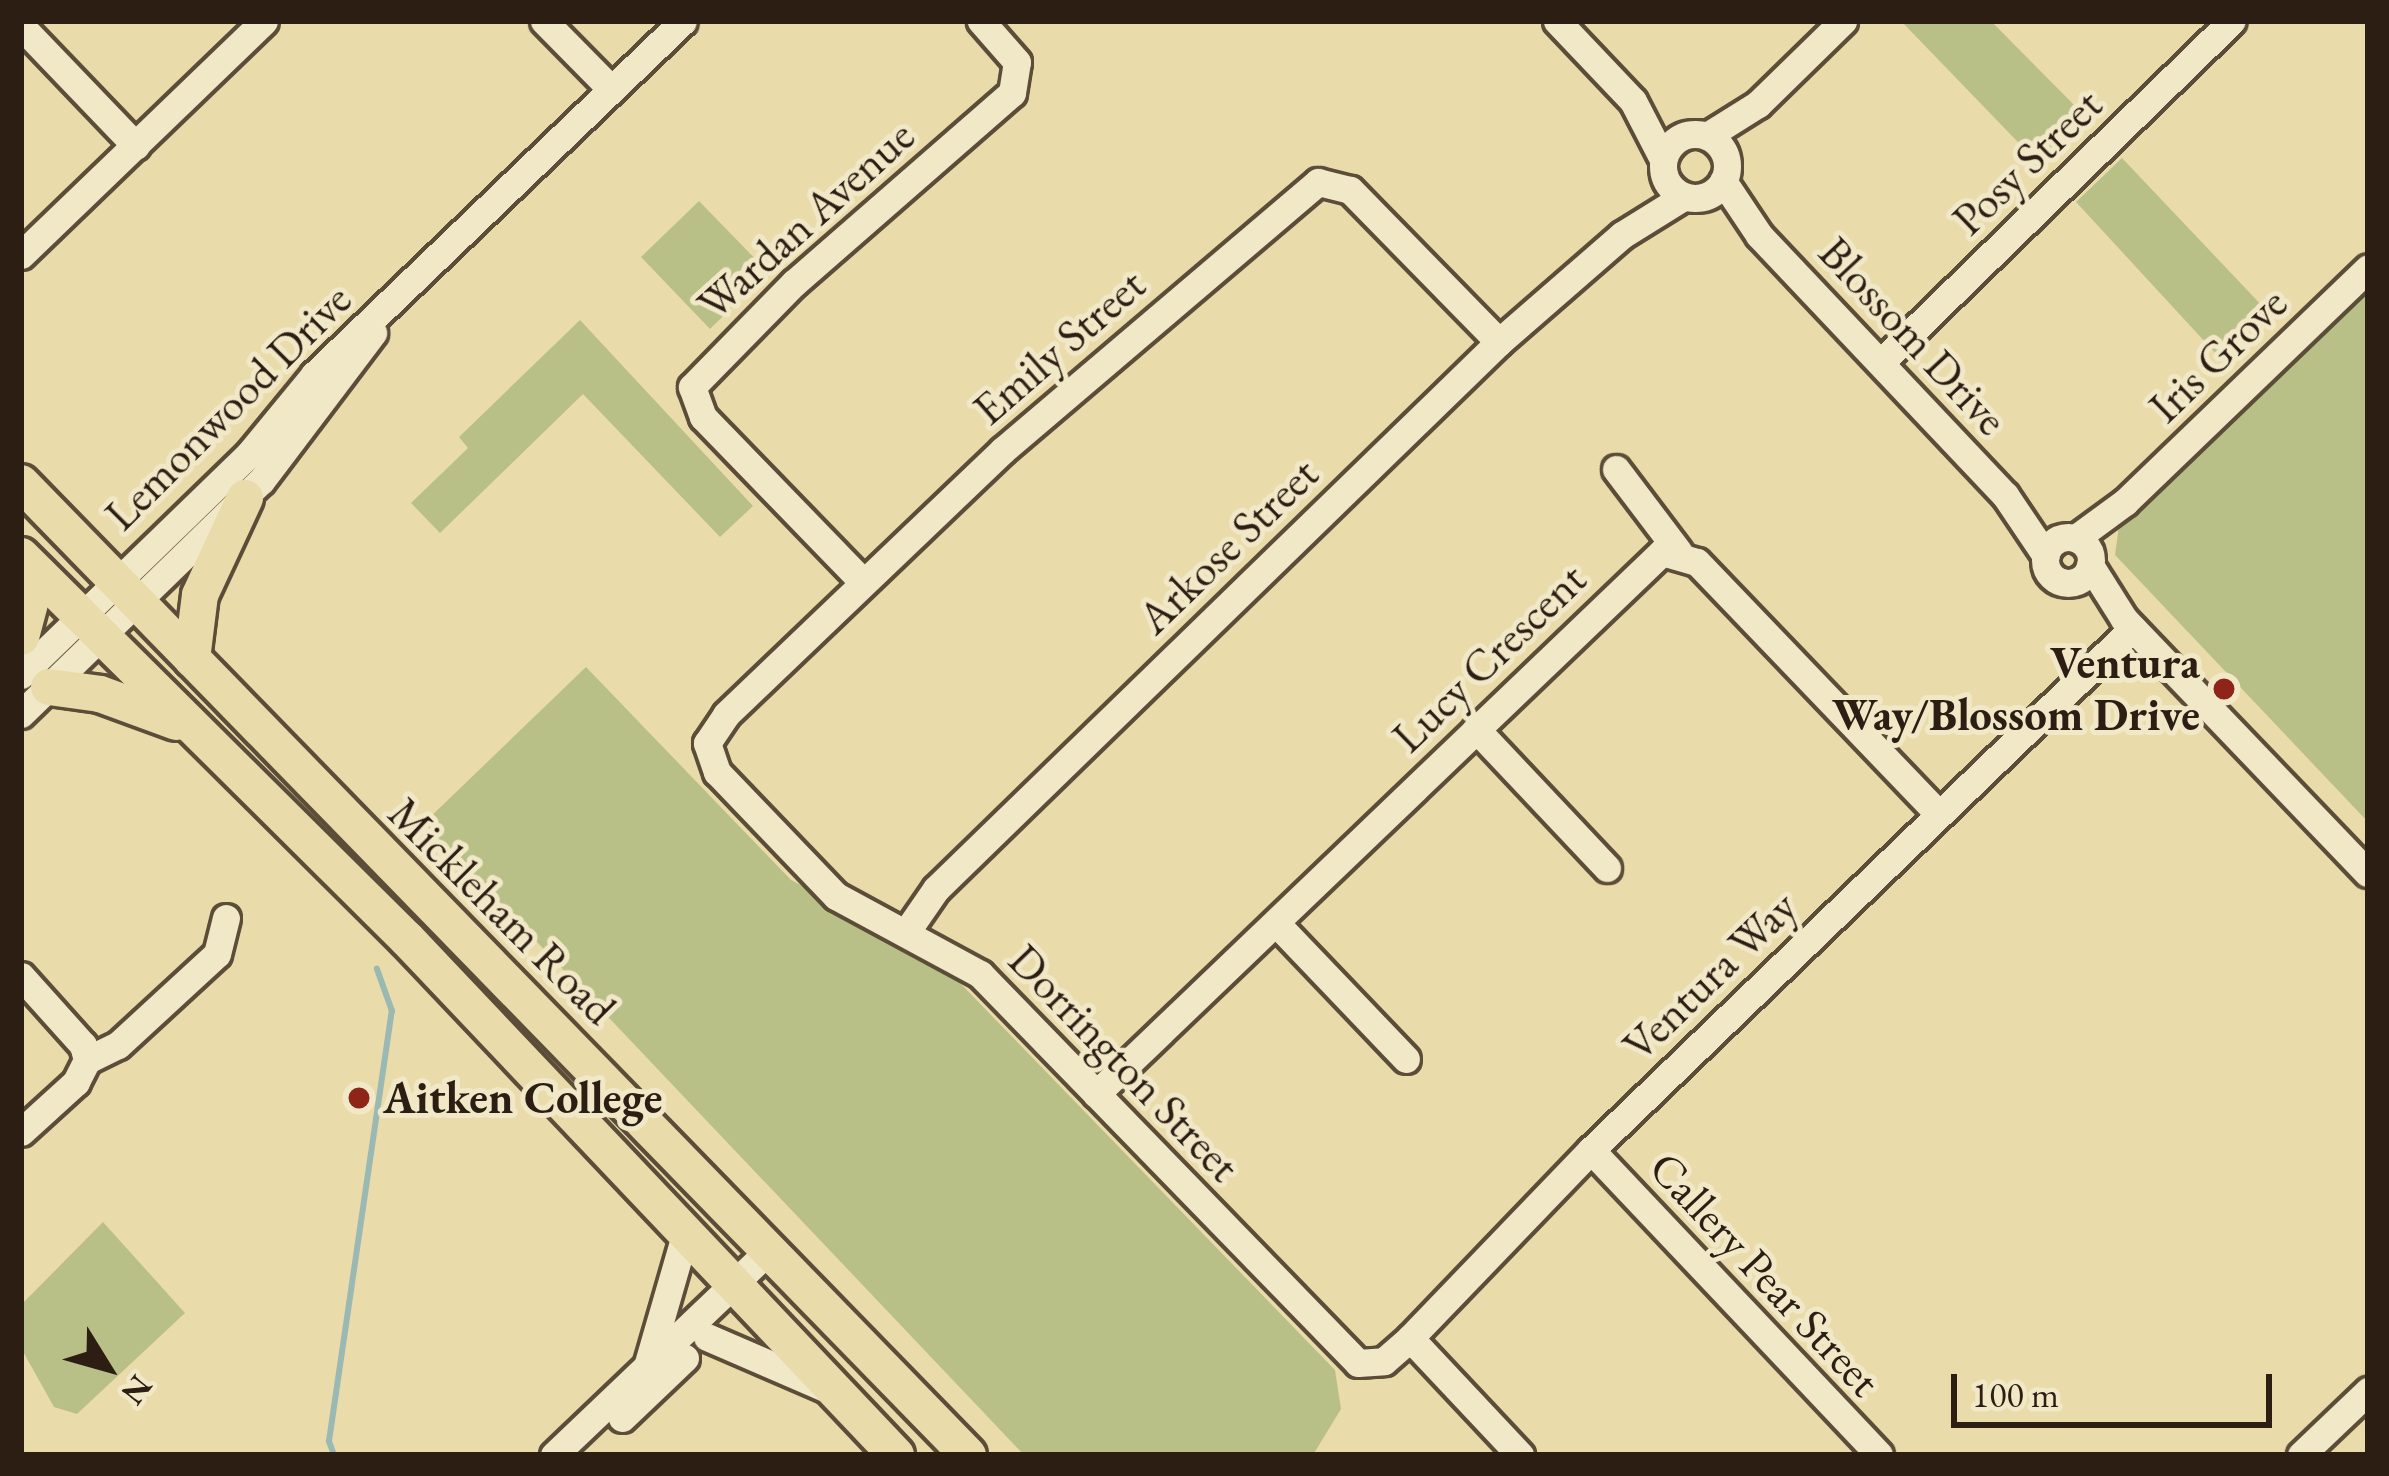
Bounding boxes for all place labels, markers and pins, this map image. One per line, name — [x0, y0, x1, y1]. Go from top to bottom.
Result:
place label: Ventura Way/Blossom Drive — [1832, 636, 2200, 742]
marker: Ventura Way/Blossom Drive — [2211, 676, 2237, 702]
place label: Aitken College — [383, 1071, 663, 1125]
marker: Aitken College — [346, 1085, 372, 1111]

